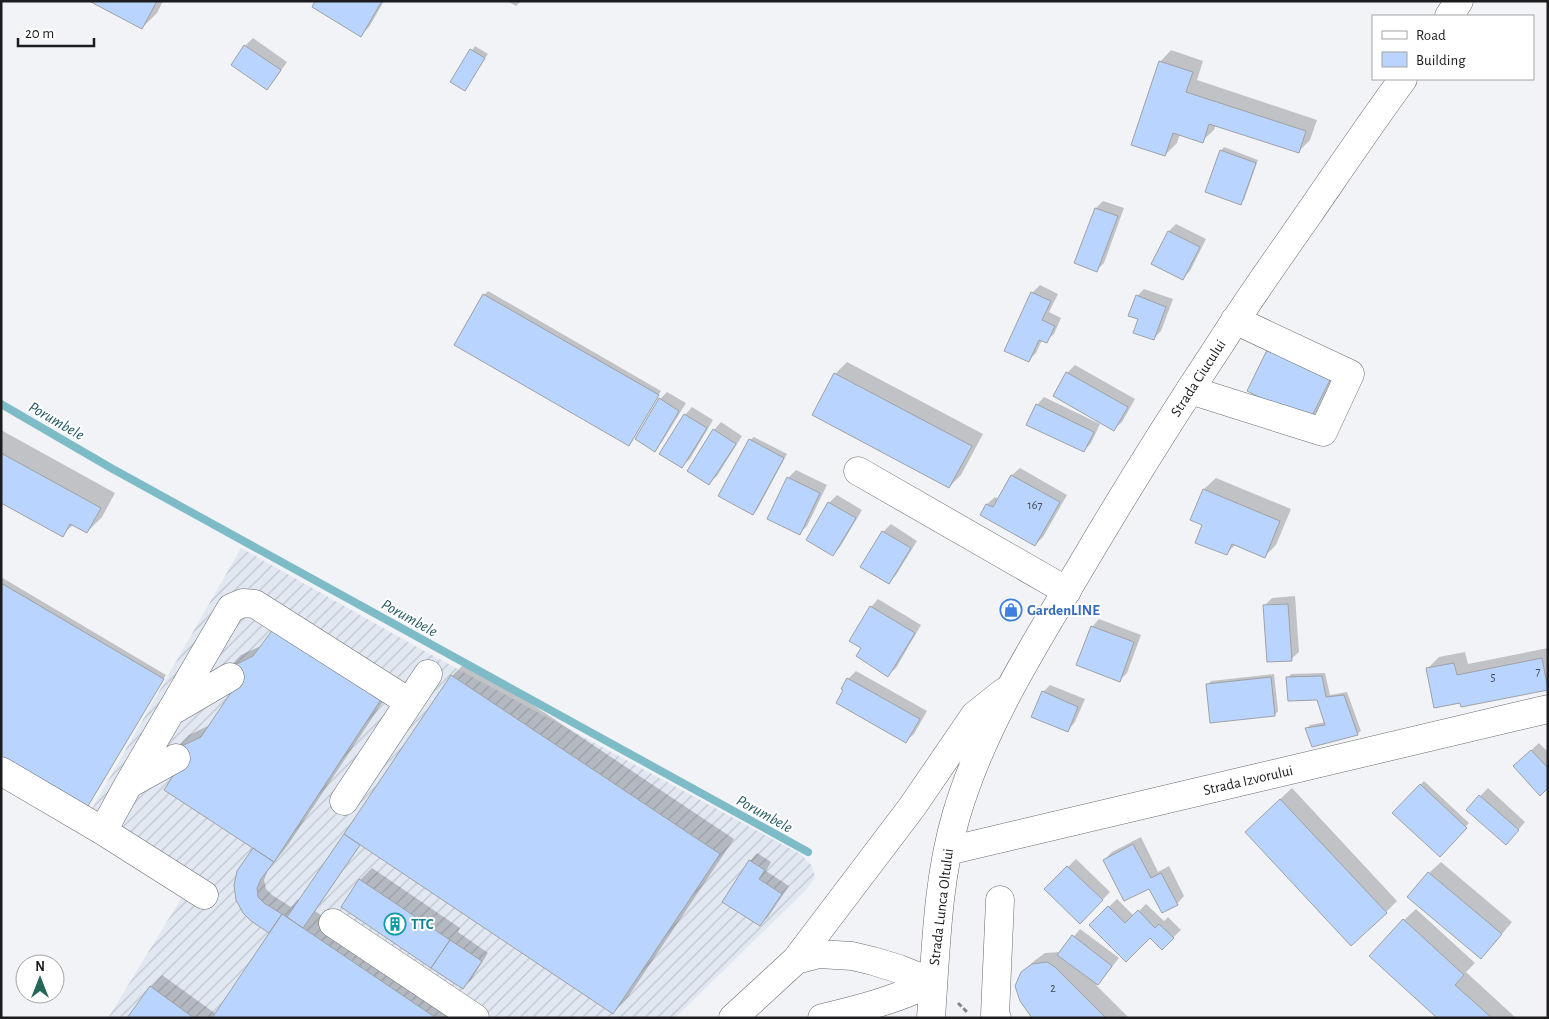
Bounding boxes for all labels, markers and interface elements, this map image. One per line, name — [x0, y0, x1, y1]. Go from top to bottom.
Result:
scale bar — [18, 15, 94, 47]
legend — [1372, 15, 1534, 80]
text: 20 m — [25, 26, 54, 41]
text: Road — [1416, 28, 1446, 43]
text: Building — [1416, 53, 1466, 68]
street label: Strada Ciucului — [1168, 337, 1229, 419]
water label: Porumbele — [26, 399, 87, 443]
house number: 167 — [1028, 499, 1042, 511]
water label: Porumbele — [379, 596, 440, 640]
shop icon: GardenLINE — [999, 598, 1023, 622]
place label: GardenLINE — [1027, 603, 1100, 618]
house number: 7 — [1535, 665, 1541, 677]
house number: 5 — [1490, 671, 1496, 683]
street label: Strada Izvorului — [1202, 763, 1294, 798]
water label: Porumbele — [734, 792, 795, 836]
street label: Strada Lunca Oltului — [927, 848, 956, 966]
building icon: TTC — [383, 912, 407, 936]
place label: TTC — [411, 917, 434, 932]
north arrow — [15, 954, 65, 1004]
text: N — [35, 960, 45, 974]
house number: 2 — [1050, 982, 1056, 994]

